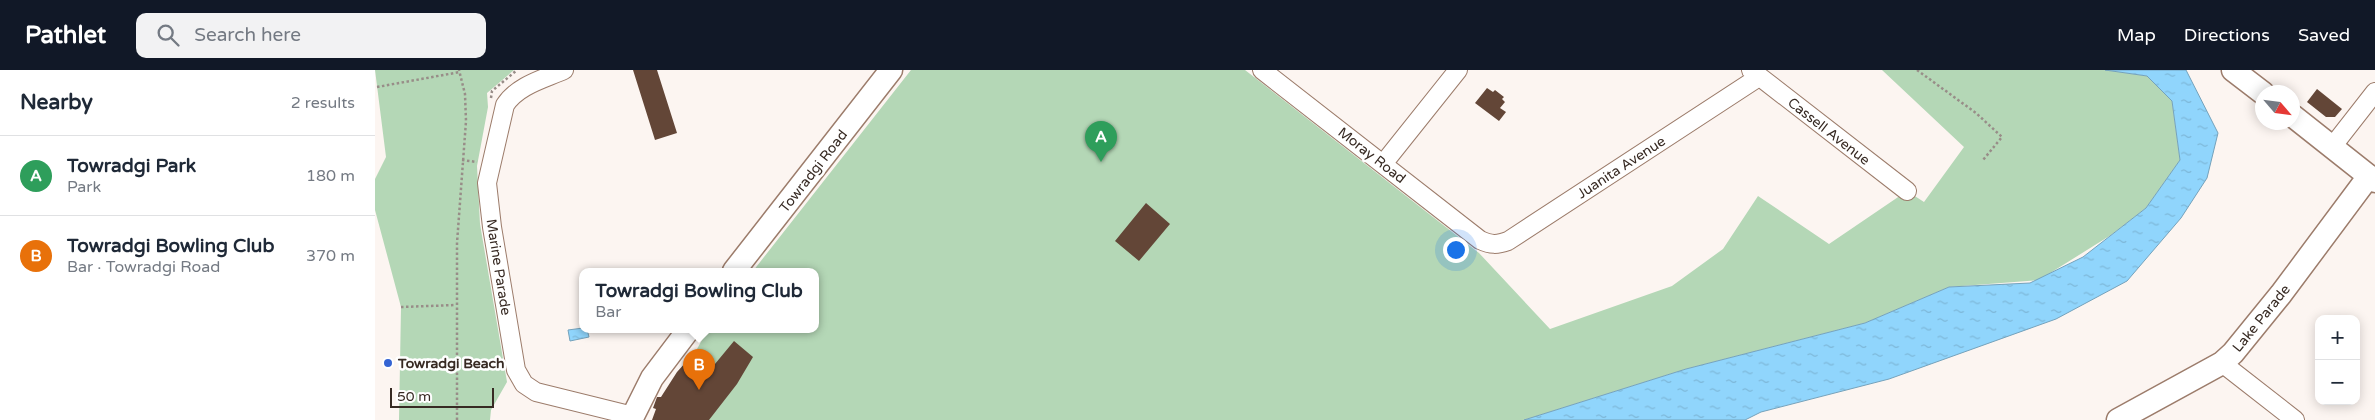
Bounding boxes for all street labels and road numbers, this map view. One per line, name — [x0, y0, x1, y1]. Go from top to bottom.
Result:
street label: Cassell Avenue — [1784, 94, 1873, 169]
street label: Moray Road — [1334, 124, 1409, 187]
street label: Towradgi Road — [776, 127, 851, 216]
street label: Juanita Avenue — [1574, 133, 1669, 202]
street label: Marine Parade — [483, 218, 515, 316]
street label: Lake Parade — [2229, 281, 2294, 355]

